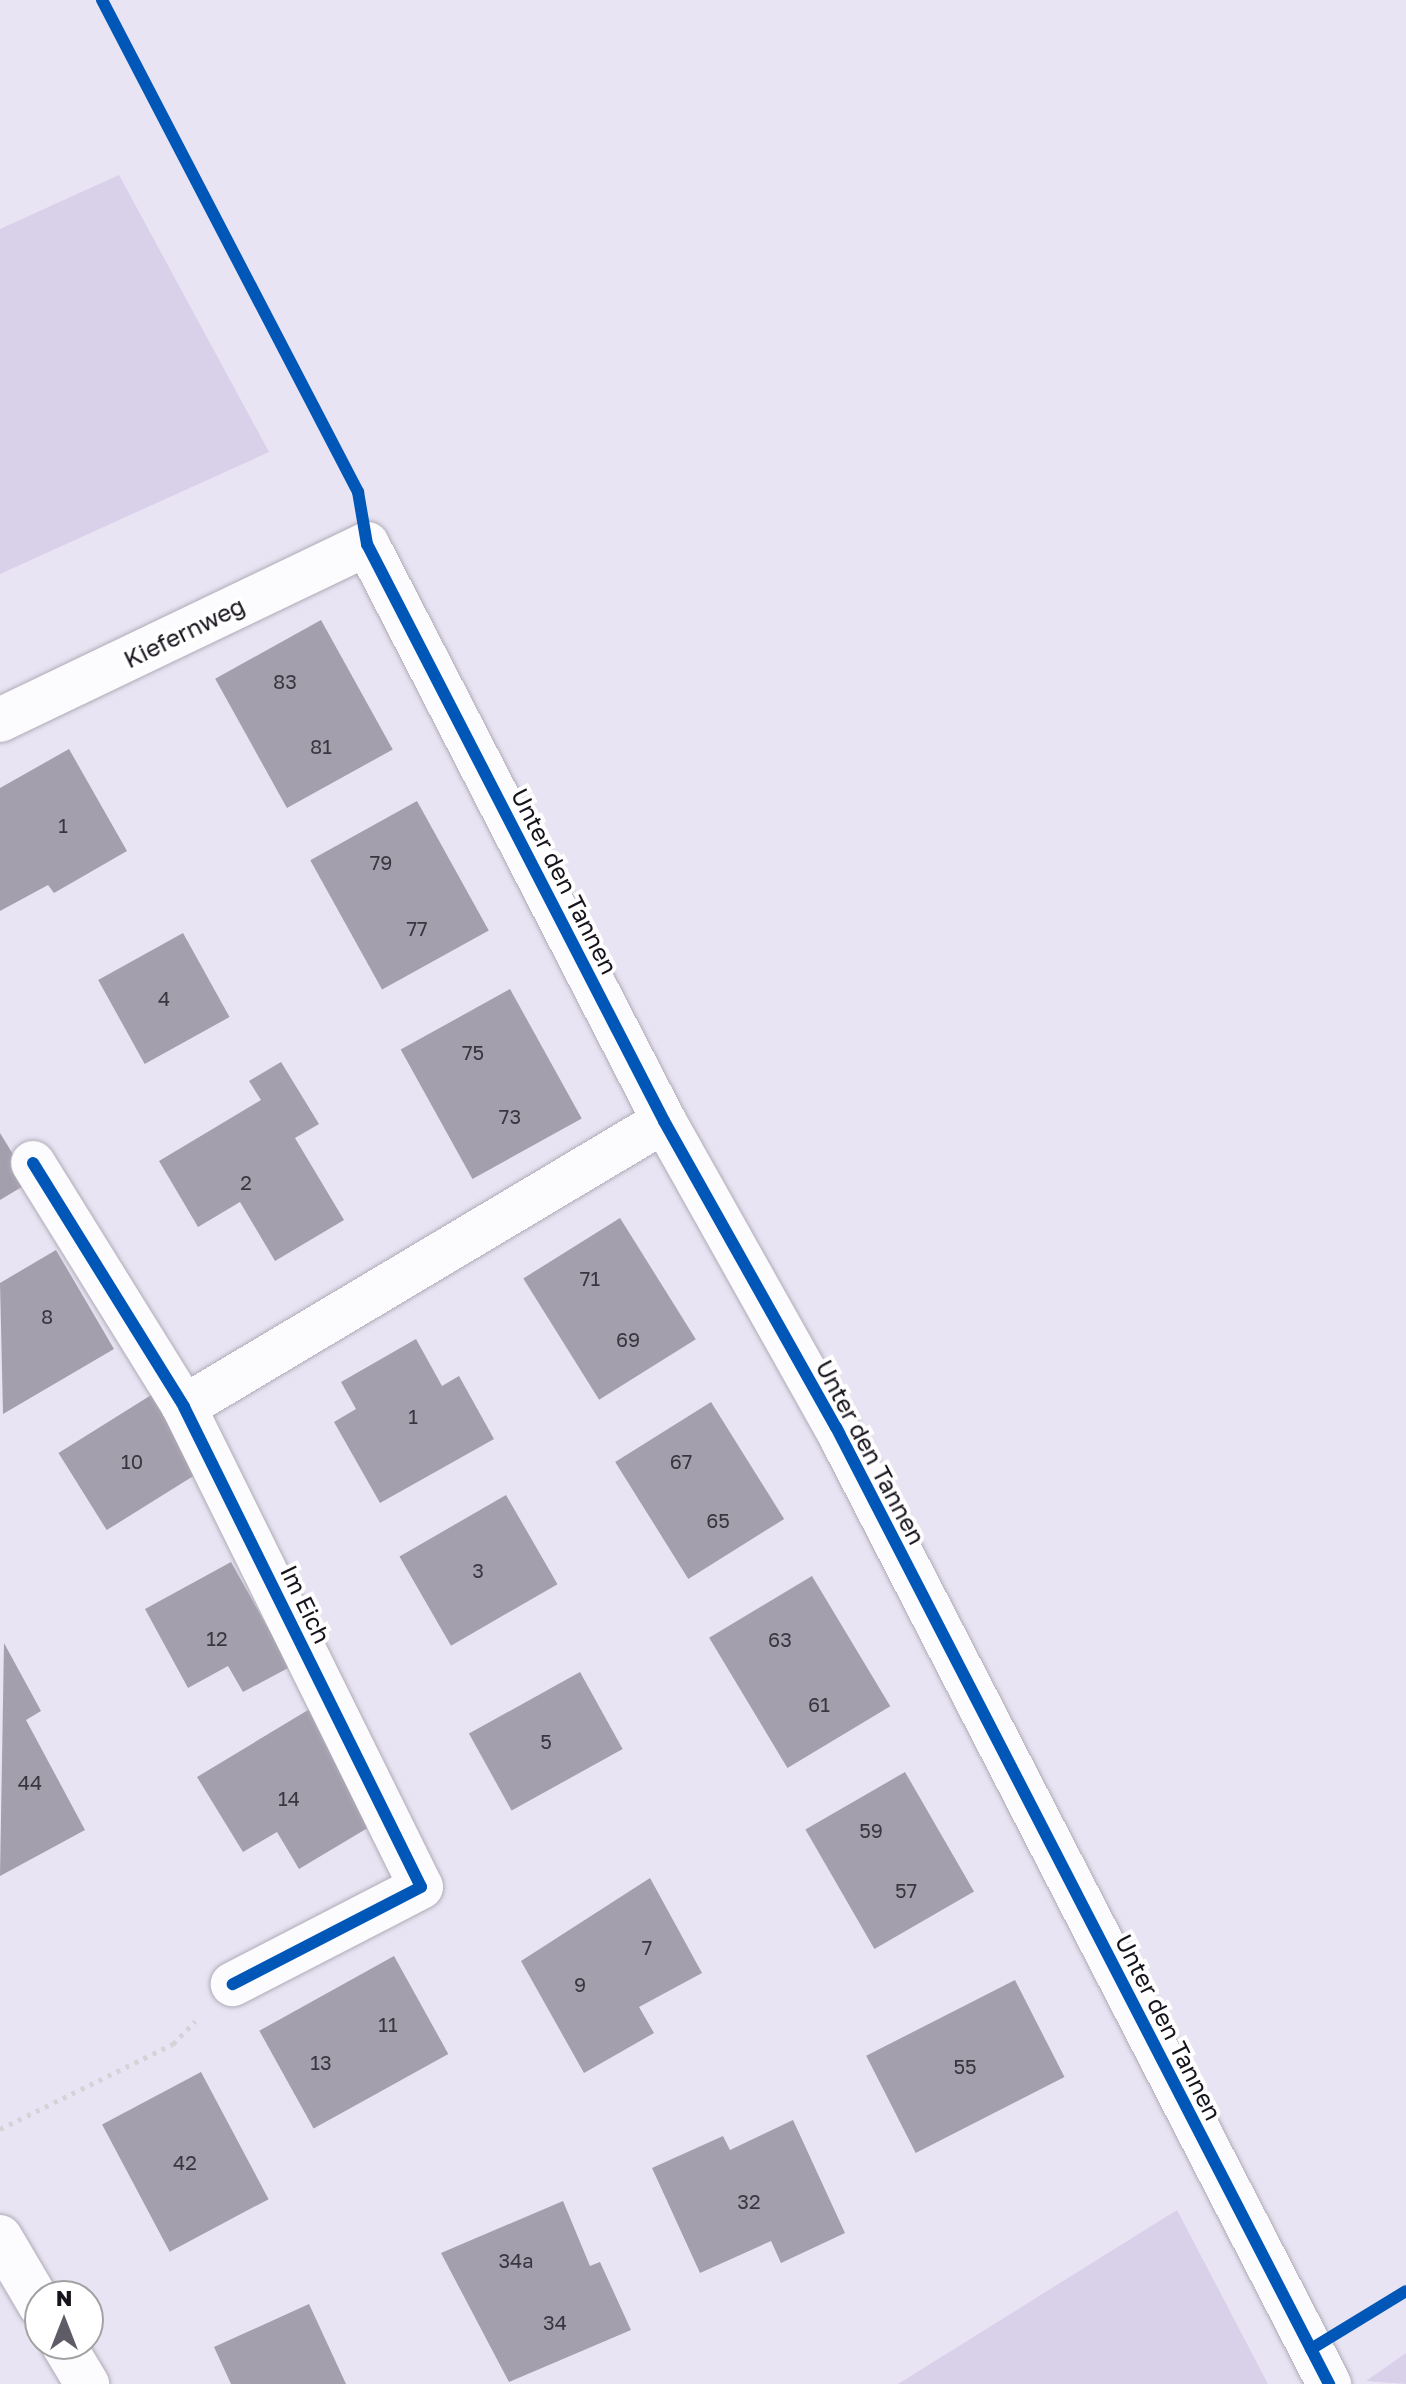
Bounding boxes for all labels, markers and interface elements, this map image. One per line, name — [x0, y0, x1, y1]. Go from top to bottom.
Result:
street label: Kiefernweg — [119, 590, 249, 674]
house number: 83 — [273, 669, 297, 693]
house number: 81 — [310, 734, 332, 758]
street label: Unter den Tannen — [506, 783, 624, 979]
house number: 1 — [58, 813, 68, 837]
house number: 79 — [370, 850, 392, 874]
house number: 77 — [406, 916, 428, 940]
house number: 4 — [158, 986, 170, 1010]
house number: 75 — [462, 1040, 484, 1064]
house number: 73 — [499, 1104, 521, 1128]
house number: 2 — [240, 1170, 252, 1194]
house number: 71 — [580, 1266, 600, 1290]
house number: 8 — [41, 1304, 53, 1328]
house number: 69 — [616, 1327, 640, 1351]
street label: Unter den Tannen — [810, 1355, 932, 1549]
house number: 1 — [408, 1404, 418, 1428]
house number: 10 — [121, 1449, 143, 1473]
house number: 67 — [670, 1449, 692, 1473]
house number: 65 — [706, 1508, 730, 1532]
house number: 3 — [472, 1558, 484, 1582]
street label: Im Eich — [275, 1560, 337, 1648]
house number: 12 — [206, 1626, 228, 1650]
house number: 63 — [768, 1627, 792, 1651]
house number: 61 — [808, 1692, 830, 1716]
house number: 5 — [540, 1729, 552, 1753]
house number: 44 — [18, 1770, 42, 1794]
house number: 14 — [278, 1786, 300, 1810]
house number: 59 — [859, 1818, 883, 1842]
house number: 57 — [895, 1878, 917, 1902]
street label: Unter den Tannen — [1110, 1929, 1228, 2125]
house number: 7 — [642, 1935, 652, 1959]
house number: 9 — [574, 1972, 586, 1996]
house number: 11 — [378, 2012, 398, 2036]
house number: 13 — [310, 2050, 332, 2074]
house number: 55 — [953, 2054, 977, 2078]
house number: 42 — [173, 2150, 197, 2174]
house number: 32 — [737, 2189, 761, 2213]
house number: 34a — [498, 2248, 534, 2272]
north arrow — [24, 2280, 104, 2360]
text: N — [56, 2284, 72, 2311]
house number: 34 — [543, 2310, 567, 2334]

